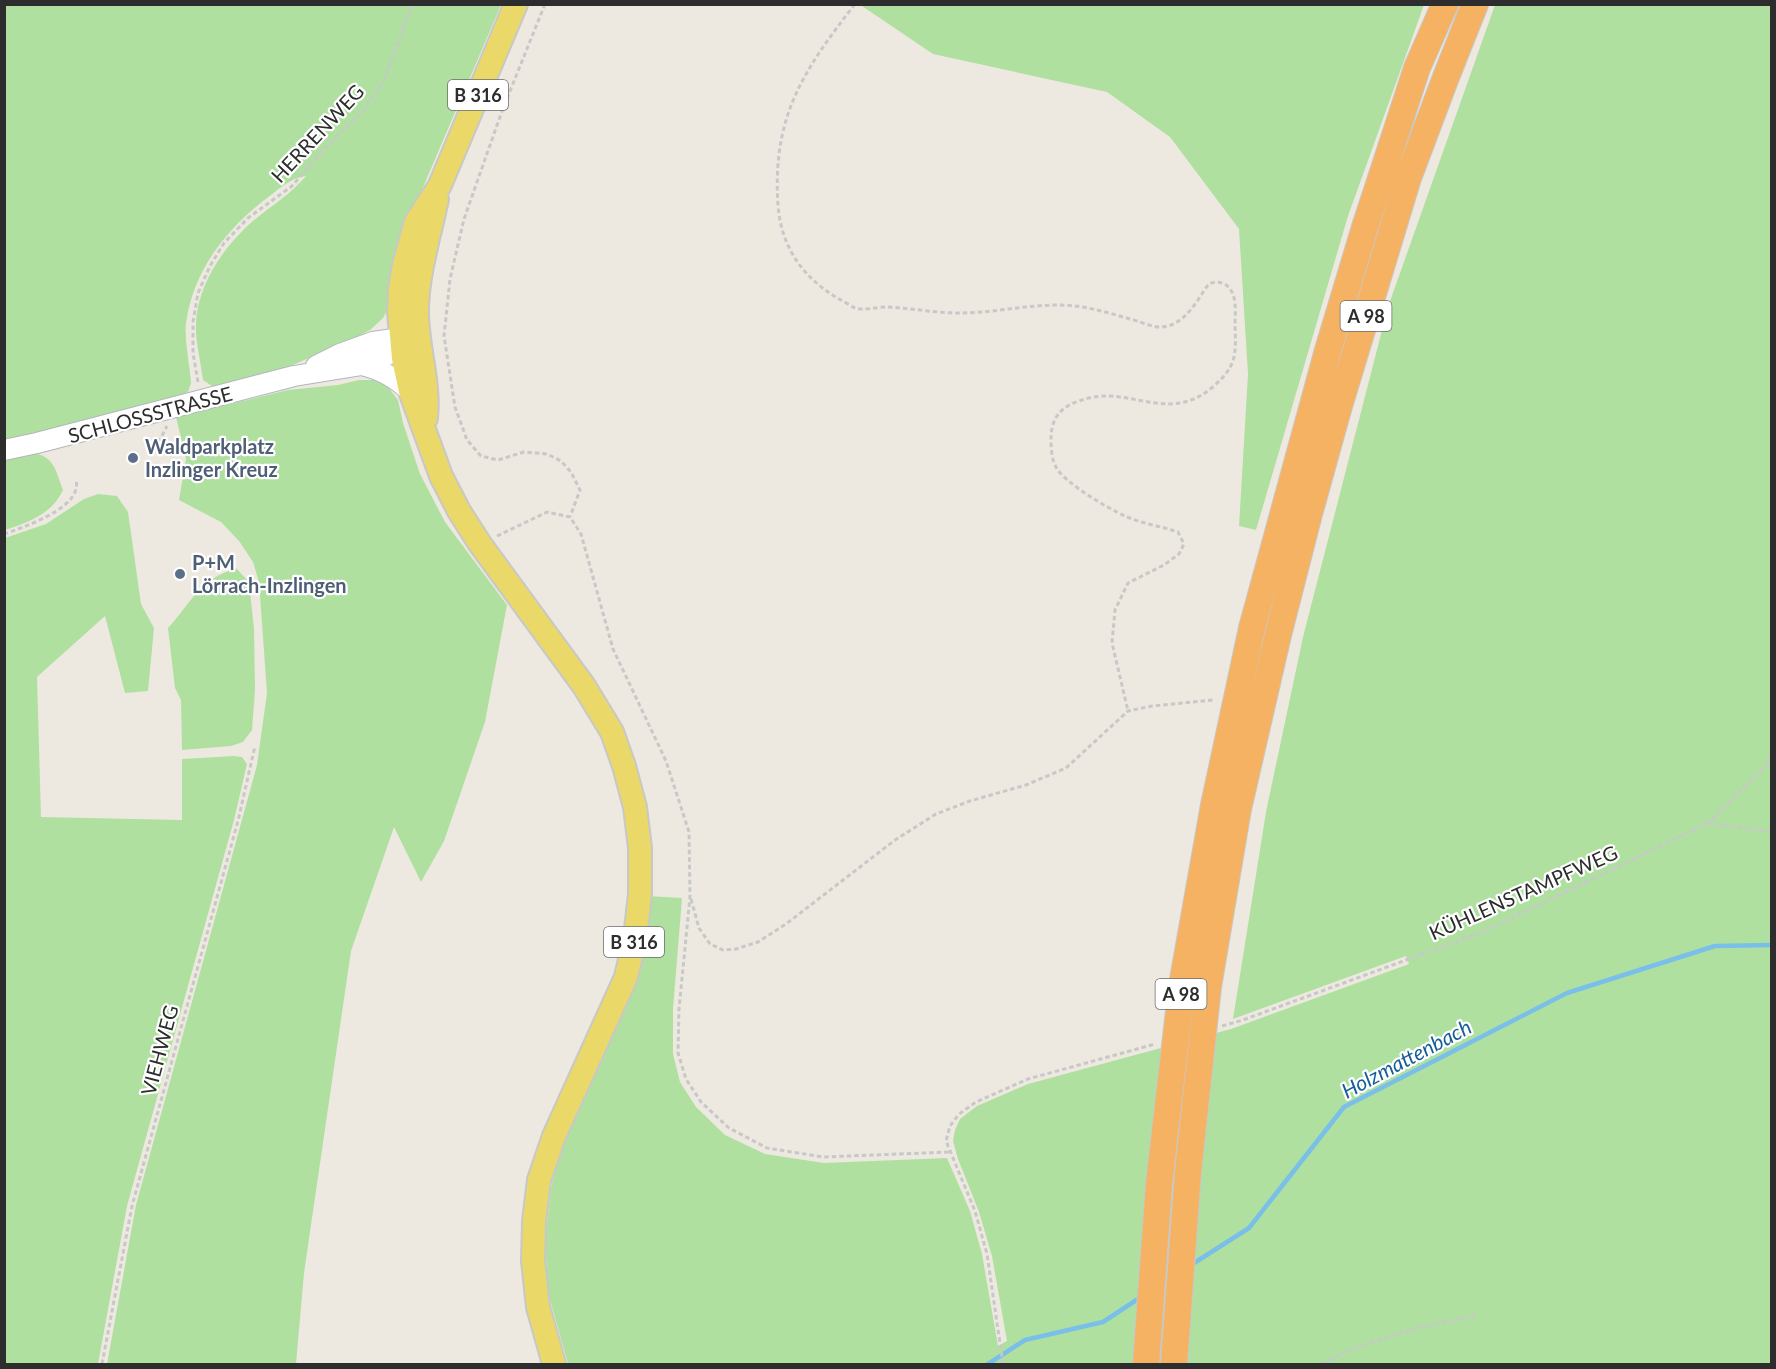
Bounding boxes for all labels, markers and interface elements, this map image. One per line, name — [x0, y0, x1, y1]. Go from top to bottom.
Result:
street label: HERRENWEG — [266, 79, 368, 187]
road number: B 316 — [448, 80, 508, 110]
road number: A 98 — [1340, 301, 1392, 331]
street label: SCHLOSSSTRASSE — [65, 381, 235, 447]
place label: Waldparkplatz Inzlinger Kreuz — [145, 434, 278, 481]
marker: Waldparkplatz Inzlinger Kreuz — [126, 451, 140, 465]
place label: P+M Lörrach-Inzlingen — [192, 550, 347, 597]
marker: P+M Lörrach-Inzlingen — [173, 567, 187, 581]
street label: KÜHLENSTAMPFWEG — [1425, 840, 1621, 944]
road number: B 316 — [604, 927, 664, 957]
road number: A 98 — [1156, 979, 1206, 1009]
street label: VIEHWEG — [135, 1002, 183, 1098]
water label: Holzmattenbach — [1337, 1013, 1475, 1103]

